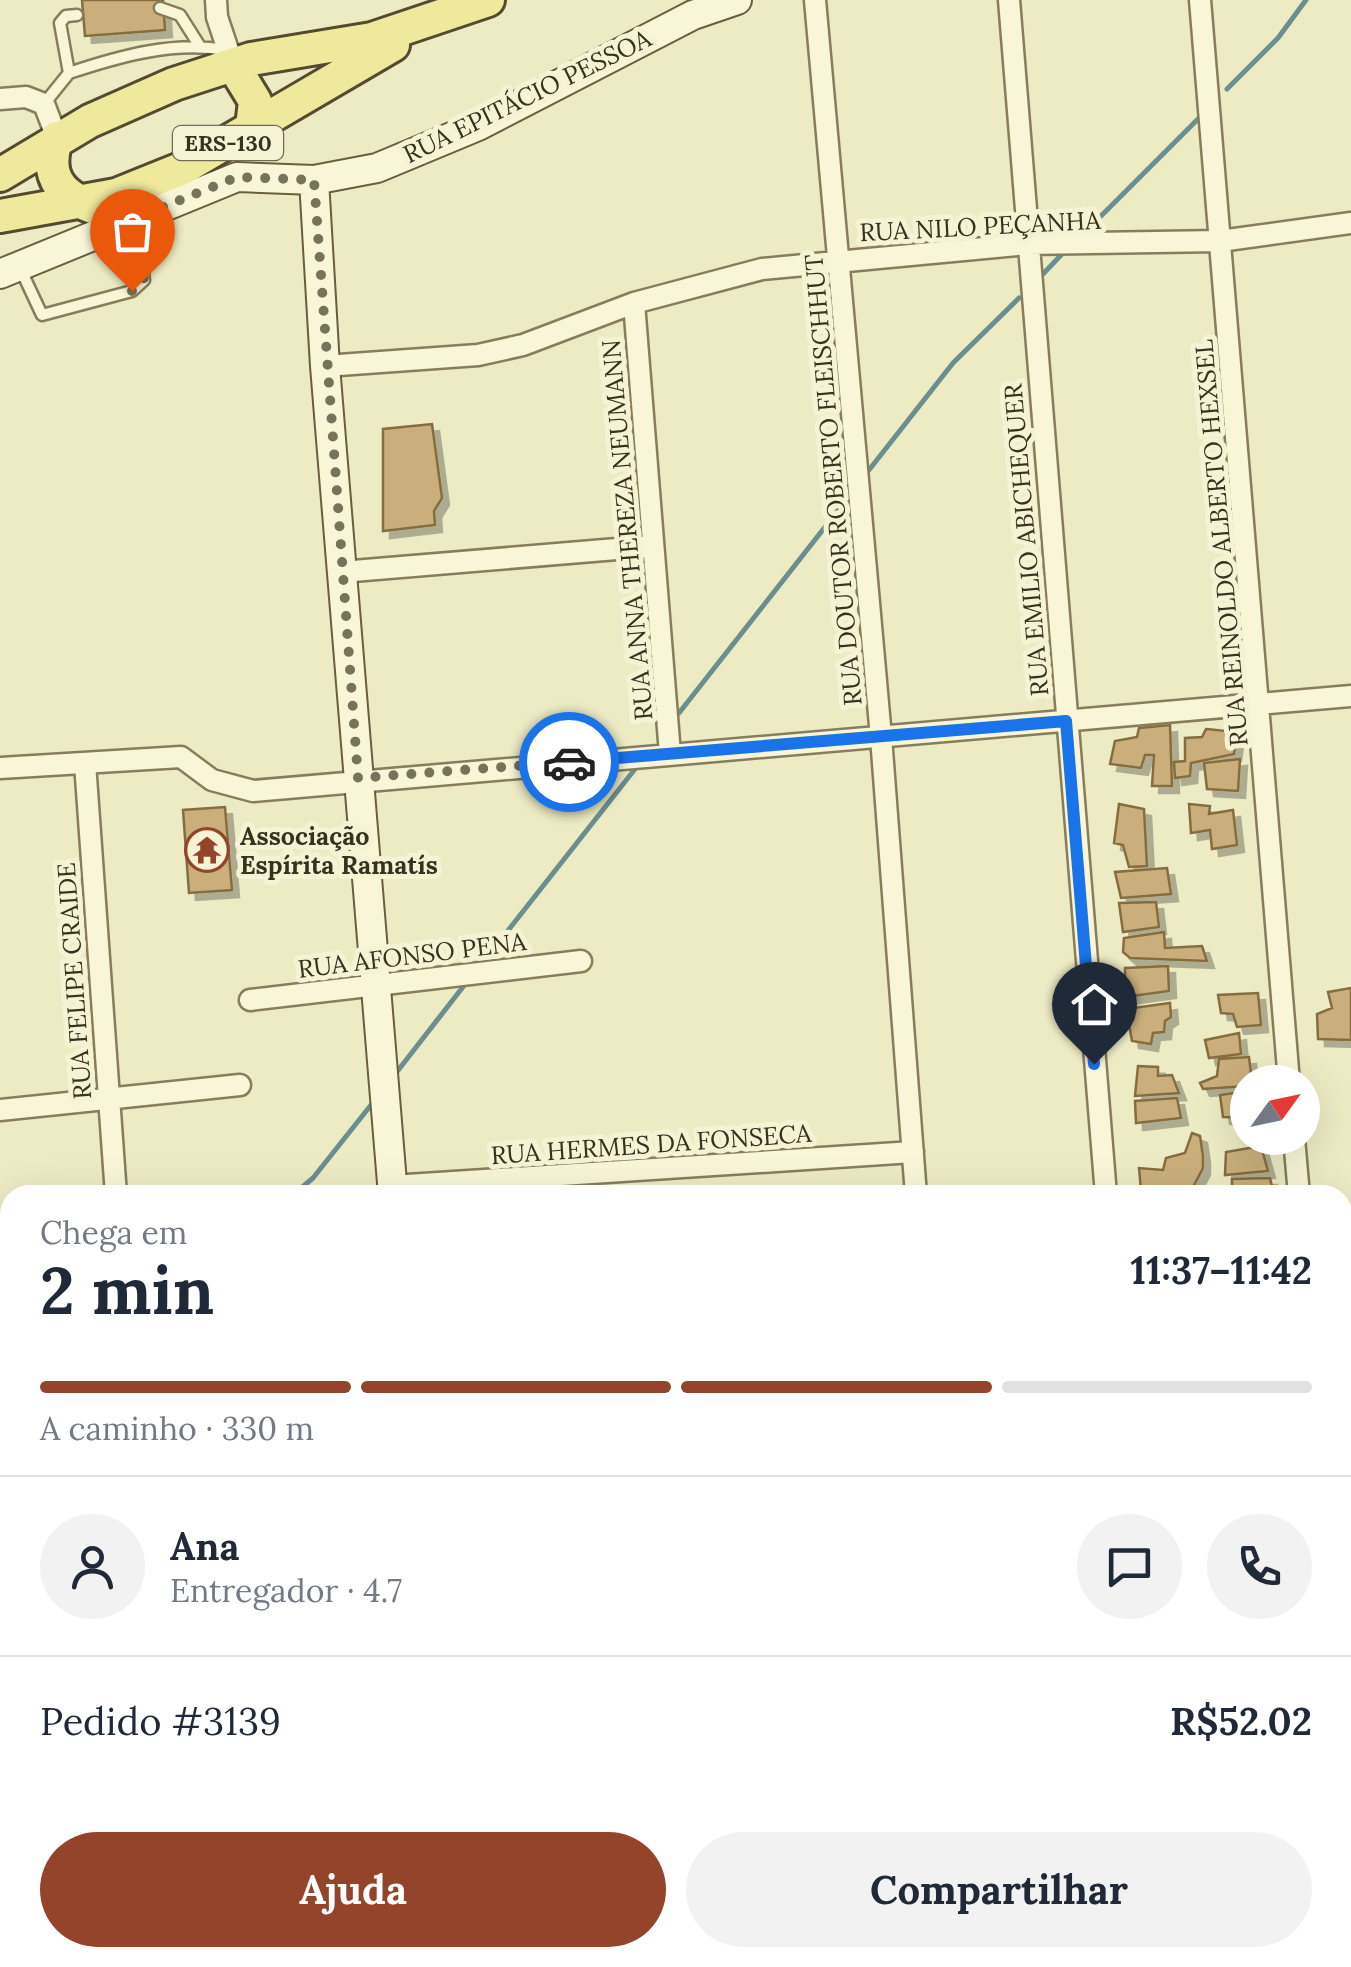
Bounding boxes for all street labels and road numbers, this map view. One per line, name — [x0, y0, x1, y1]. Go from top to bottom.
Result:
street label: RUA EPITÁCIO PESSOA — [398, 22, 657, 170]
road number: ERS-130 — [173, 126, 283, 160]
street label: RUA NILO PEÇANHA — [859, 204, 1102, 248]
street label: RUA DOUTOR ROBERTO FLEISCHHUT — [797, 253, 869, 707]
street label: RUA ANNA THEREZA NEUMANN — [594, 338, 660, 722]
street label: RUA REINOLDO ALBERTO HEXSEL — [1187, 338, 1255, 748]
street label: RUA EMILIO ABICHEQUER — [996, 382, 1056, 697]
street label: RUA FELIPE CRAIDE — [50, 861, 98, 1101]
street label: RUA AFONSO PENA — [296, 925, 528, 985]
street label: RUA HERMES DA FONSECA — [490, 1117, 813, 1171]

